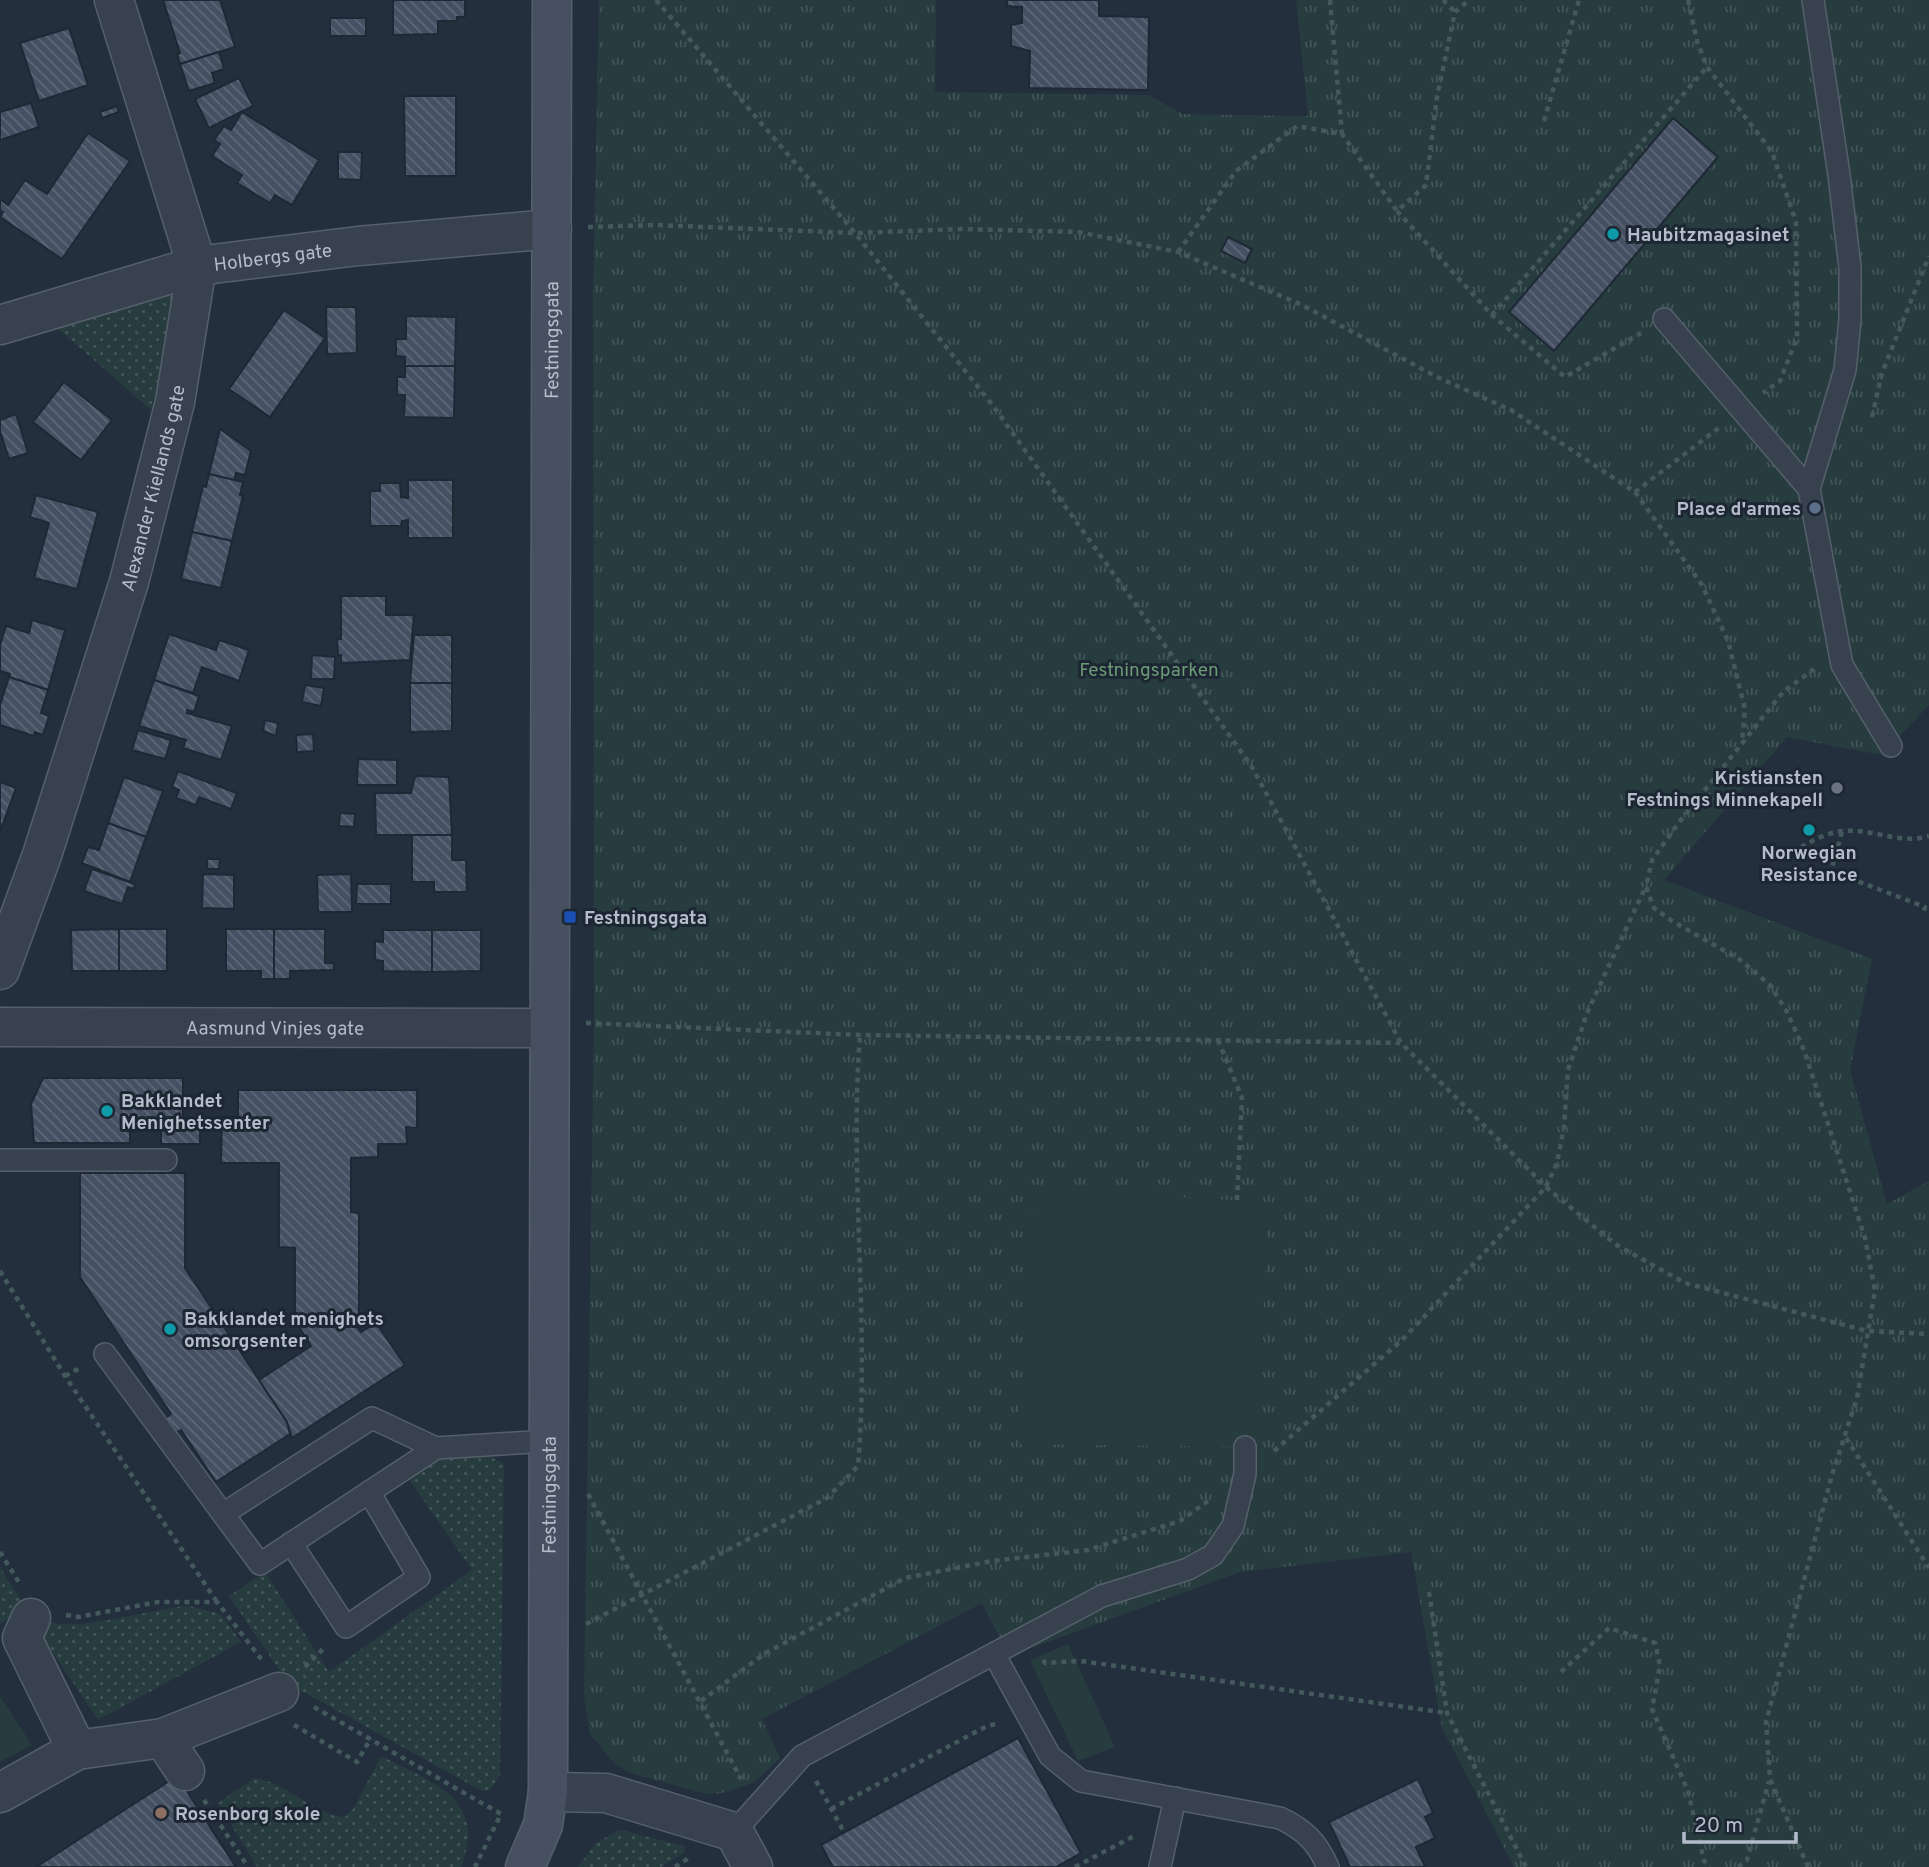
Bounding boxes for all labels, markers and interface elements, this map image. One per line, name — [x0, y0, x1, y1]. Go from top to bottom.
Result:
place label: Haubitzmagasinet — [1627, 224, 1789, 248]
marker: Haubitzmagasinet — [1605, 226, 1621, 242]
street label: Holbergs gate — [212, 239, 334, 278]
street label: Festningsgata — [541, 281, 565, 399]
street label: Alexander Kiellands gate — [117, 383, 192, 595]
place label: Place d'armes — [1677, 498, 1801, 522]
marker: Place d'armes — [1807, 500, 1823, 516]
park label: Festningsparken — [1079, 659, 1219, 683]
place label: Kristiansten Festnings Minnekapell — [1626, 767, 1823, 813]
marker: Kristiansten Festnings Minnekapell — [1829, 780, 1845, 796]
marker: Norwegian Resistance — [1801, 822, 1817, 838]
place label: Norwegian Resistance — [1761, 842, 1857, 888]
place label: Festningsgata — [584, 907, 707, 931]
marker: Festningsgata — [562, 909, 578, 925]
street label: Aasmund Vinjes gate — [186, 1017, 364, 1042]
place label: Bakklandet Menighetssenter — [121, 1090, 270, 1136]
marker: Bakklandet Menighetssenter — [99, 1103, 115, 1119]
place label: Bakklandet menighets omsorgsenter — [184, 1308, 384, 1354]
marker: Bakklandet menighets omsorgsenter — [162, 1321, 178, 1337]
street label: Festningsgata — [539, 1436, 563, 1554]
scale bar — [1684, 1800, 1796, 1844]
place label: Rosenborg skole — [175, 1803, 320, 1827]
marker: Rosenborg skole — [153, 1805, 169, 1821]
text: 20 m — [1694, 1813, 1743, 1840]

